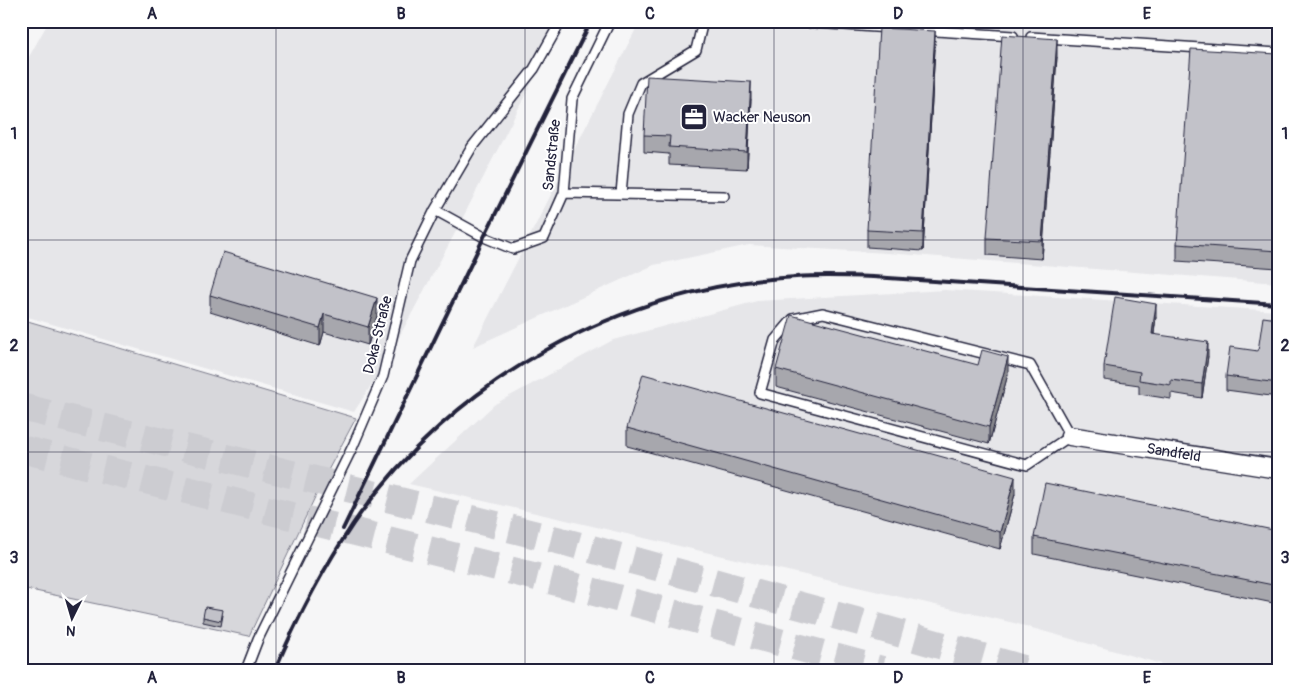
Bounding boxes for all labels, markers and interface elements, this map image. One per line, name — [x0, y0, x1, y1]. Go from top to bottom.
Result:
text: A — [147, 4, 158, 24]
text: B — [396, 4, 406, 24]
text: C — [645, 4, 655, 24]
text: D — [893, 4, 903, 24]
text: E — [1143, 4, 1152, 24]
office icon: Wacker Neuson — [679, 102, 709, 132]
place label: Wacker Neuson — [713, 108, 811, 127]
street label: Sandstraße — [539, 118, 565, 192]
text: 1 — [11, 124, 17, 144]
text: 1 — [1282, 124, 1288, 144]
street label: Doka-Straße — [359, 293, 397, 376]
text: 2 — [10, 336, 19, 356]
text: 2 — [1281, 336, 1290, 356]
street label: Sandfeld — [1145, 439, 1202, 466]
text: 3 — [10, 548, 19, 568]
text: 3 — [1281, 548, 1290, 568]
north arrow — [48, 594, 98, 644]
text: N — [65, 622, 76, 639]
text: A — [147, 668, 158, 688]
text: B — [396, 668, 406, 688]
text: C — [645, 668, 655, 688]
text: D — [893, 668, 903, 688]
text: E — [1143, 668, 1152, 688]

